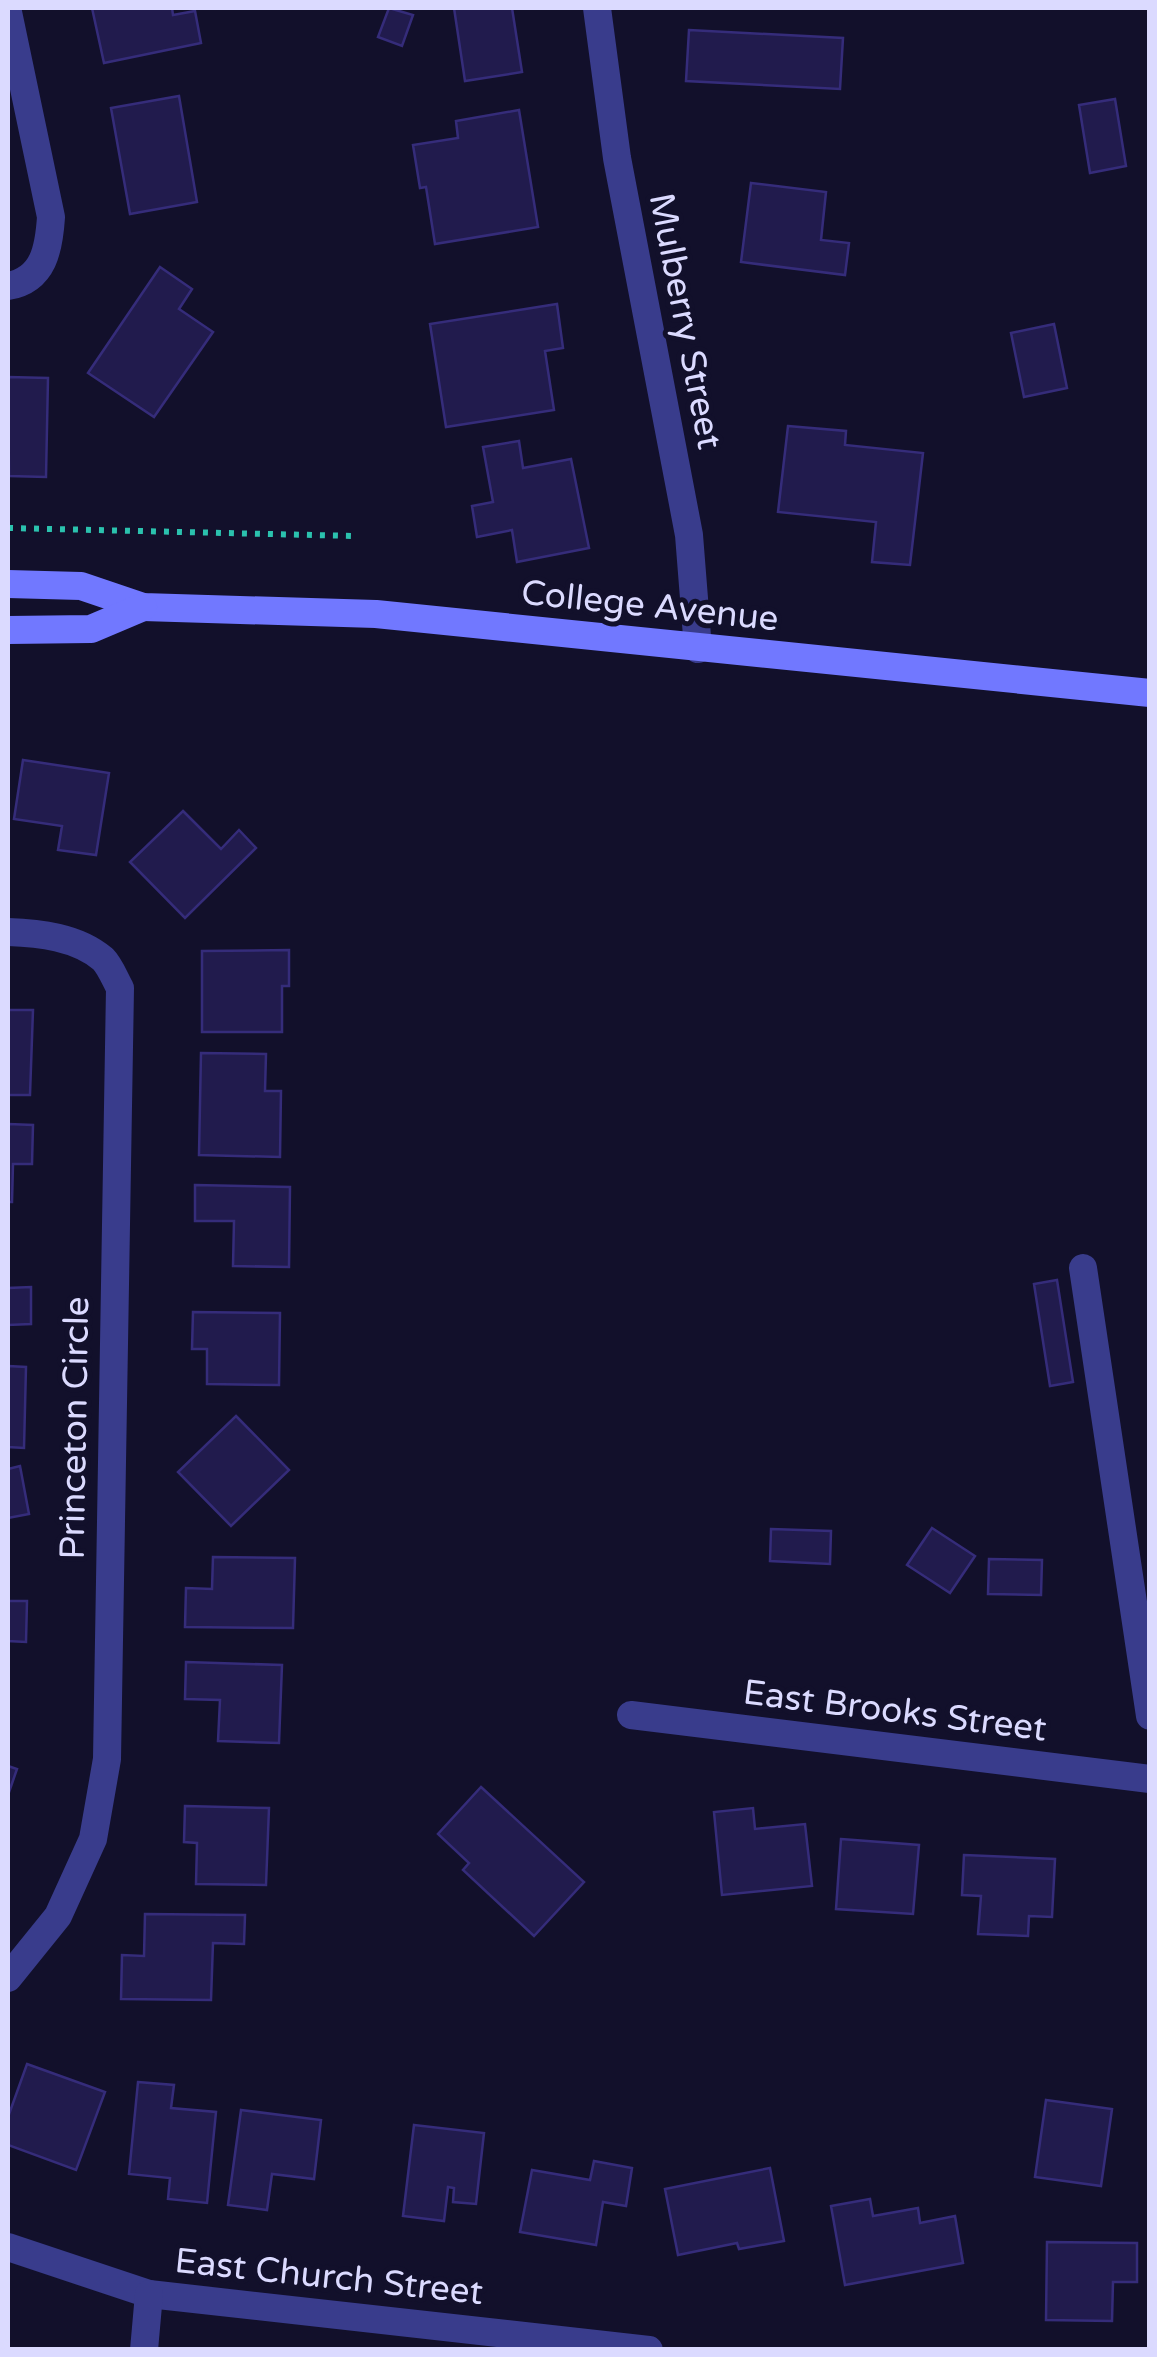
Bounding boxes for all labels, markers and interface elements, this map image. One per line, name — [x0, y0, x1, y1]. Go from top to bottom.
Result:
street label: Mulberry Street — [640, 190, 730, 453]
street label: College Avenue — [519, 572, 781, 640]
street label: Princeton Circle — [52, 1296, 98, 1560]
street label: East Brooks Street — [741, 1672, 1049, 1750]
street label: East Church Street — [173, 2240, 485, 2314]

